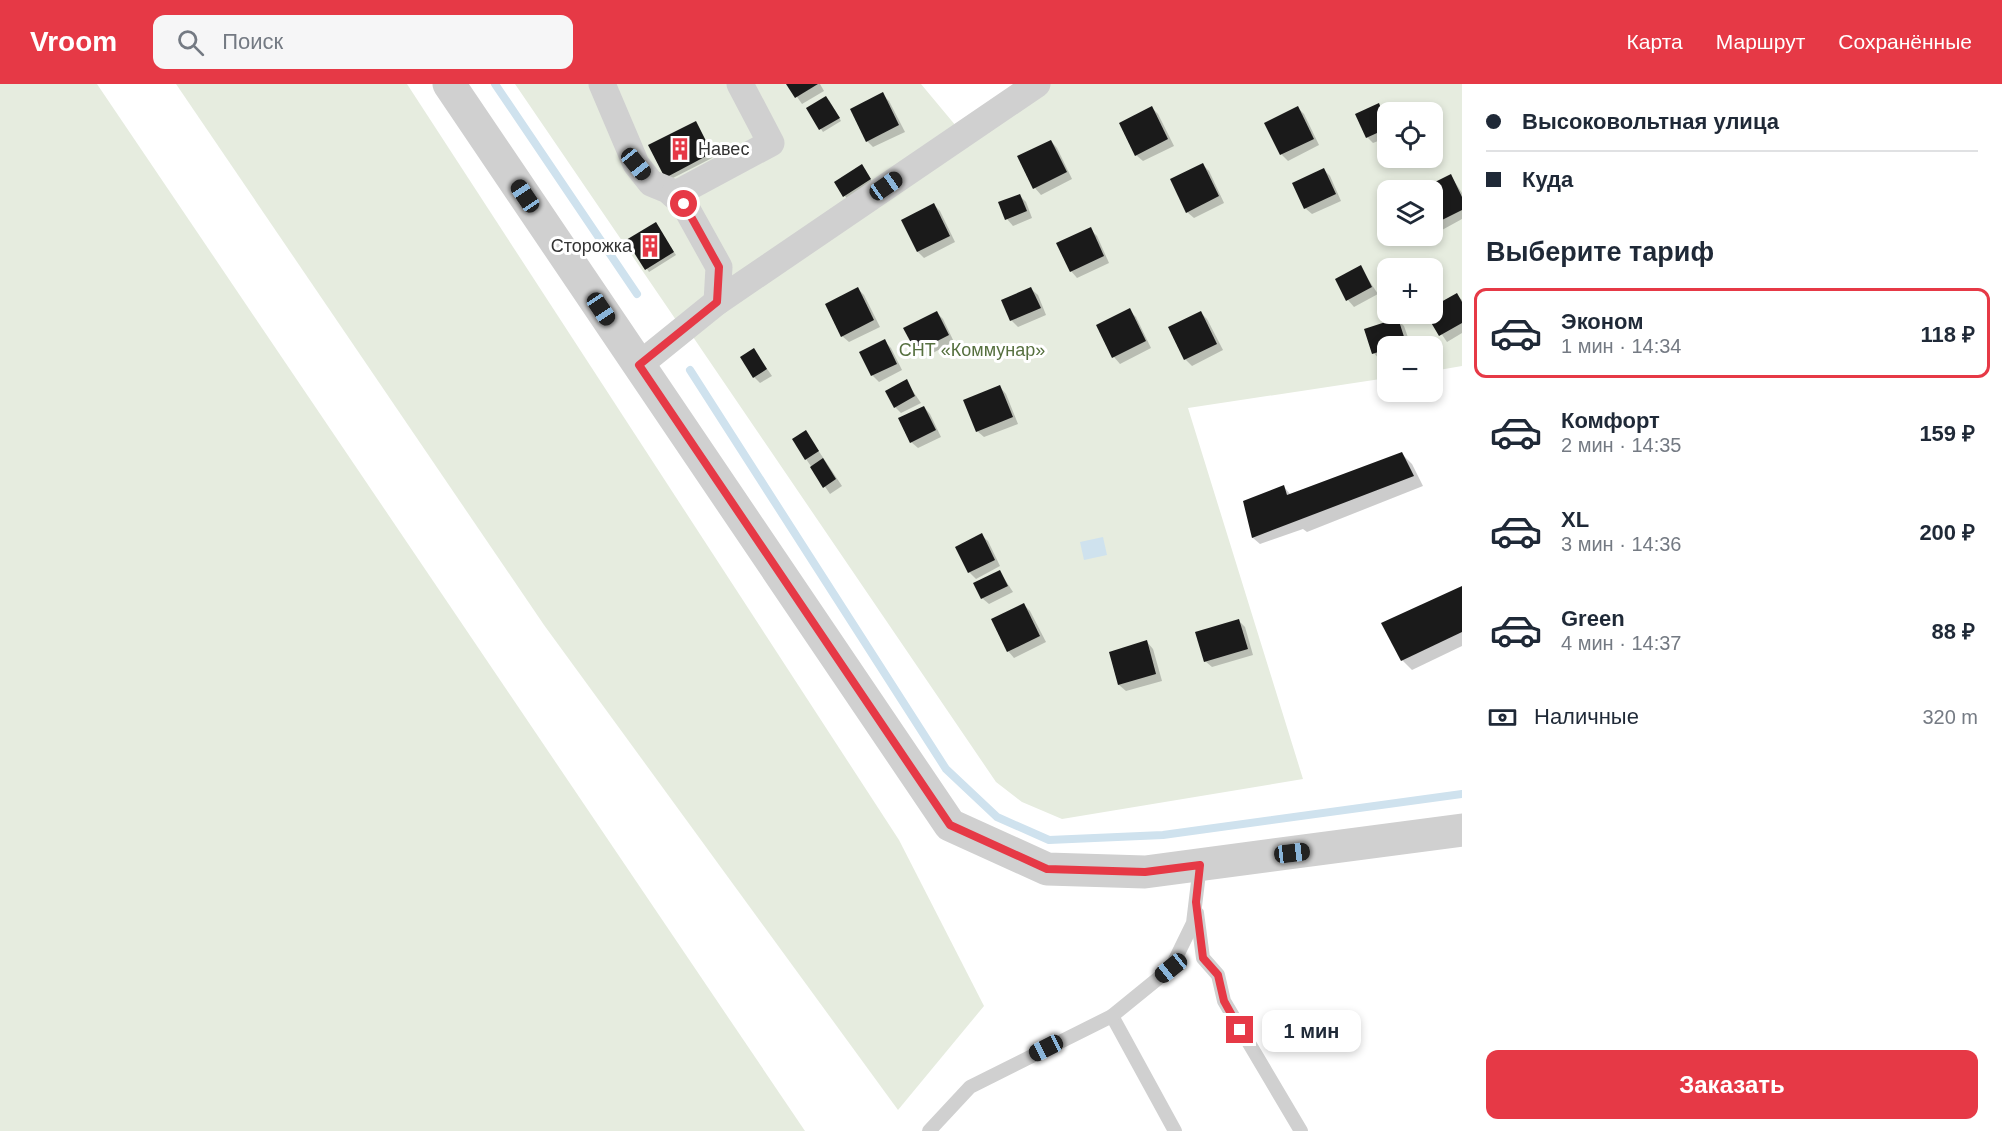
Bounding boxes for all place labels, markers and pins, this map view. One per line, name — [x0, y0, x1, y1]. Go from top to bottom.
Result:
building icon: Навес — [667, 136, 693, 162]
place label: Навес — [698, 139, 749, 159]
building icon: Сторожка — [637, 233, 663, 259]
place label: Сторожка — [551, 236, 633, 256]

